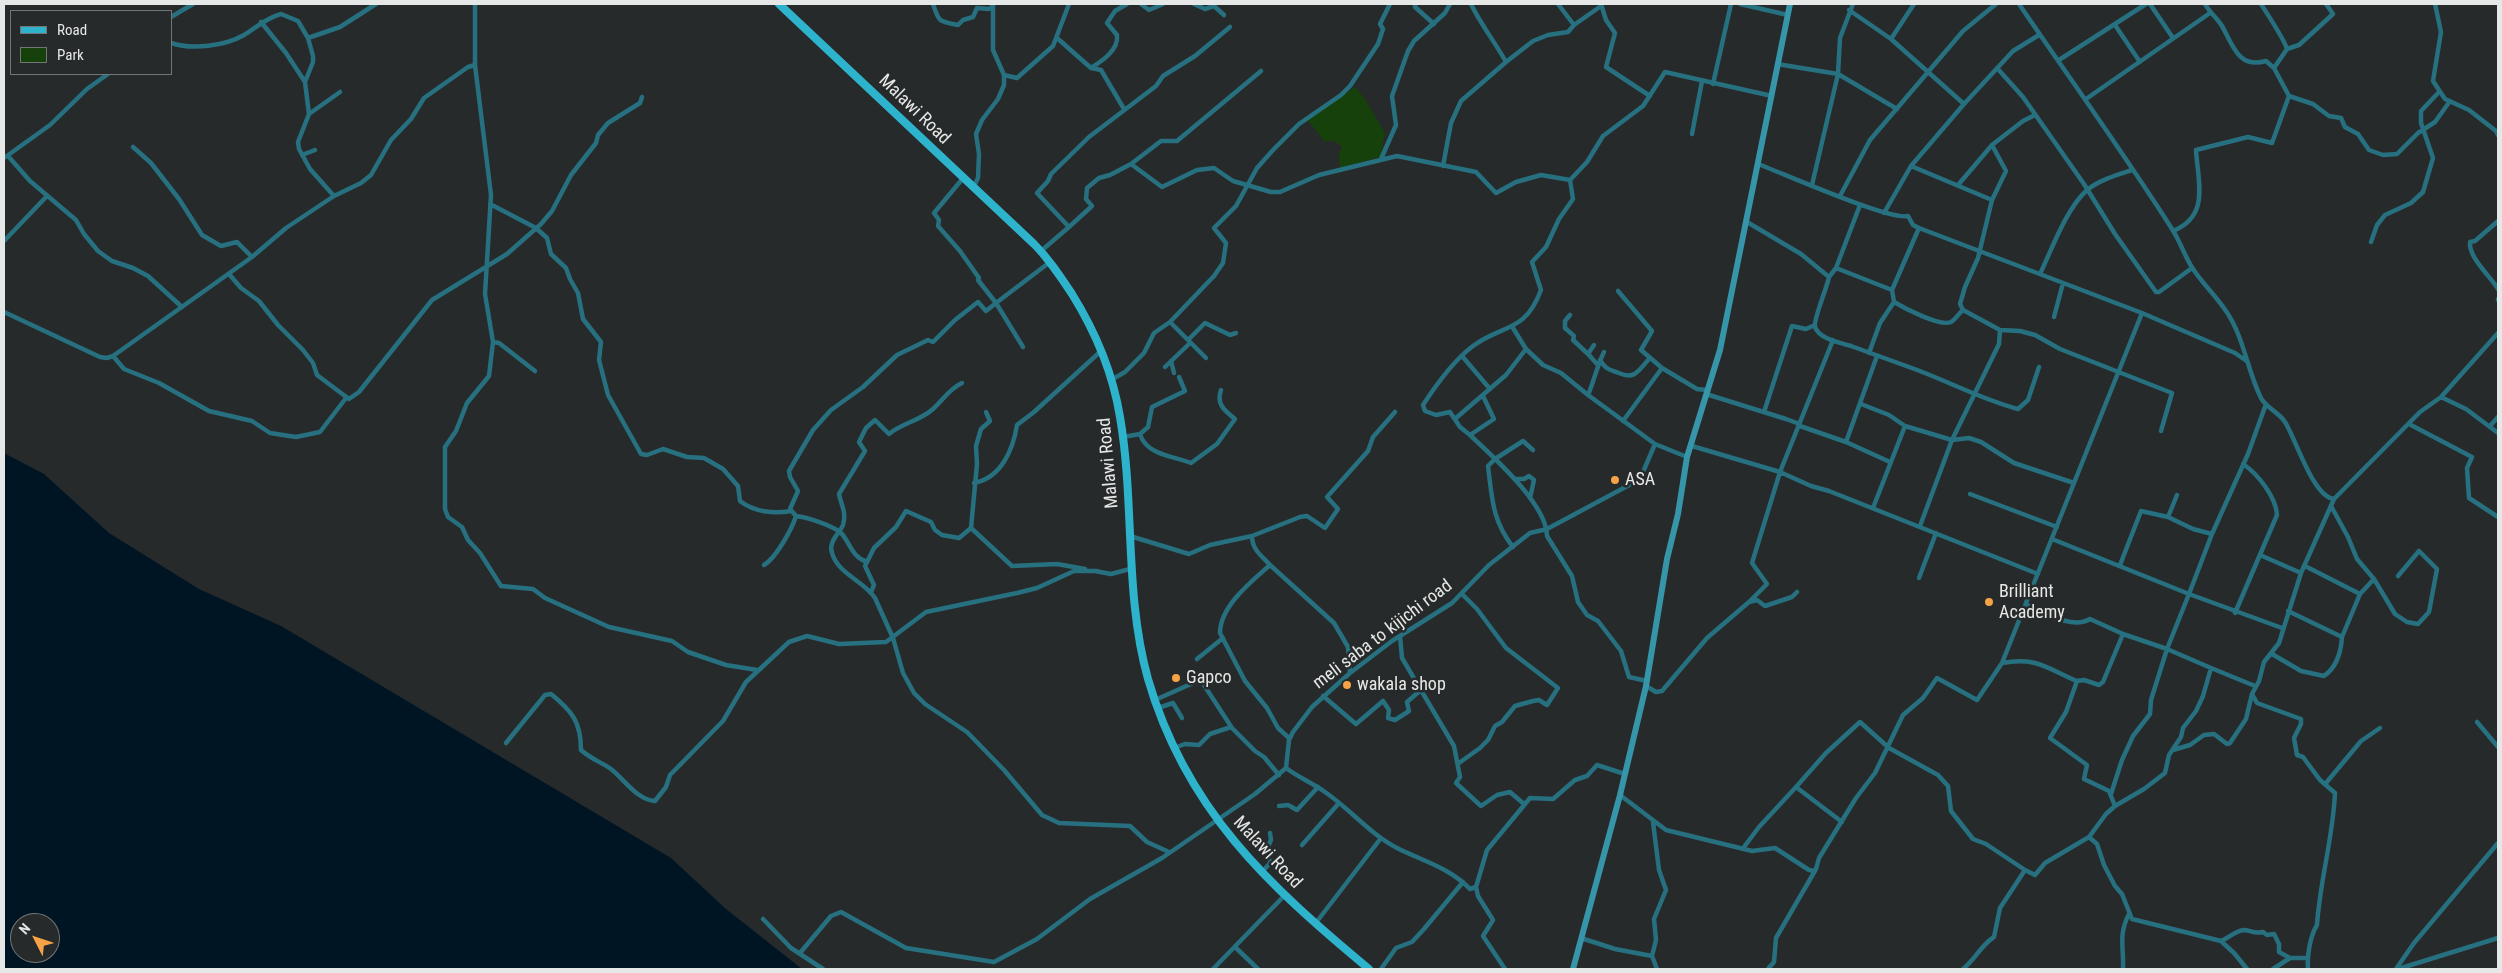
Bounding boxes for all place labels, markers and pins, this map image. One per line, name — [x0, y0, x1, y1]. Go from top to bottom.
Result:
place label: ASA — [1625, 469, 1655, 491]
marker: ASA — [1609, 474, 1621, 486]
place label: Brilliant Academy — [1999, 581, 2065, 624]
marker: Brilliant Academy — [1983, 596, 1995, 608]
place label: Gapco — [1186, 667, 1231, 689]
marker: Gapco — [1170, 672, 1182, 684]
place label: wakala shop — [1357, 674, 1446, 696]
marker: wakala shop — [1341, 679, 1353, 691]

